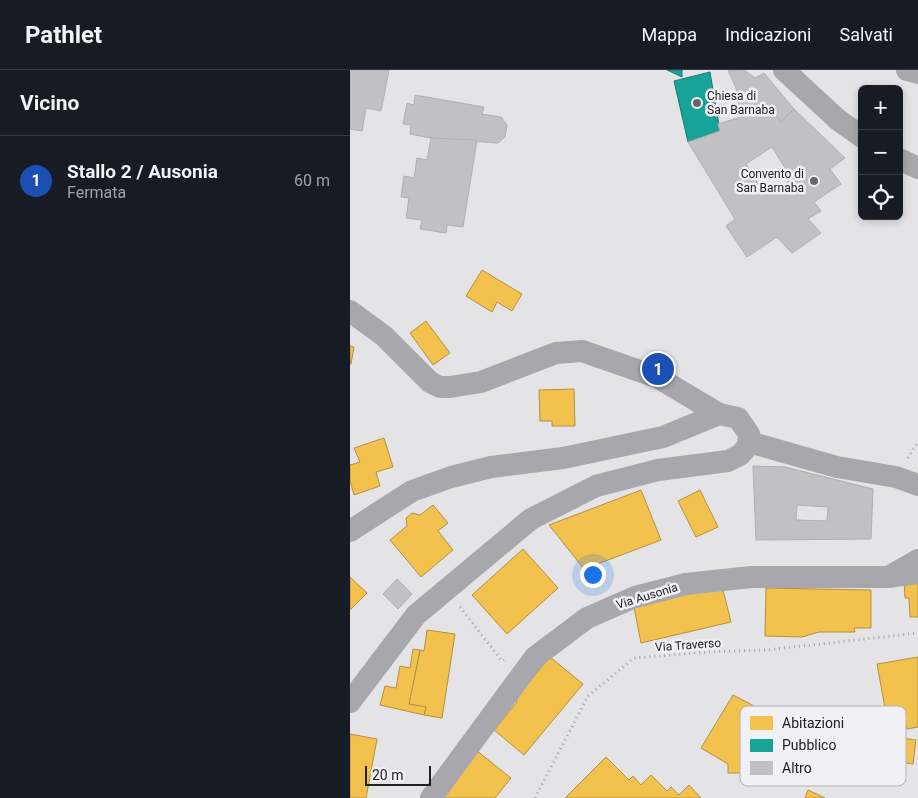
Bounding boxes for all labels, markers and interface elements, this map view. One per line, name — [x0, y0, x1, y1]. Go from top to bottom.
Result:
text: Pathlet — [25, 21, 102, 49]
text: Mappa — [642, 24, 697, 45]
text: Indicazioni — [725, 24, 812, 45]
text: Salvati — [840, 24, 893, 45]
map controls — [858, 85, 903, 220]
button: + — [858, 85, 903, 130]
place label: Chiesa di San Barnaba — [707, 89, 775, 117]
text: Vicino — [20, 91, 79, 115]
marker: Chiesa di San Barnaba — [691, 97, 703, 109]
button: − — [858, 130, 903, 175]
text: Stallo 2 / Ausonia — [67, 160, 218, 183]
place label: Convento di San Barnaba — [736, 167, 804, 195]
text: 1 — [31, 171, 41, 190]
text: 60 m — [294, 171, 330, 190]
marker: Convento di San Barnaba — [808, 175, 820, 187]
button: locate — [858, 175, 903, 220]
text: Fermata — [67, 183, 126, 202]
pin: 1 — [642, 350, 674, 388]
your location — [580, 562, 606, 588]
street label: Via Ausonia — [615, 580, 679, 612]
street label: Via Traverso — [655, 636, 722, 654]
legend — [740, 706, 906, 786]
text: Abitazioni — [782, 715, 844, 731]
text: Pubblico — [782, 737, 836, 753]
text: Altro — [782, 760, 812, 776]
scale bar — [365, 763, 431, 786]
text: 20 m — [372, 767, 404, 783]

